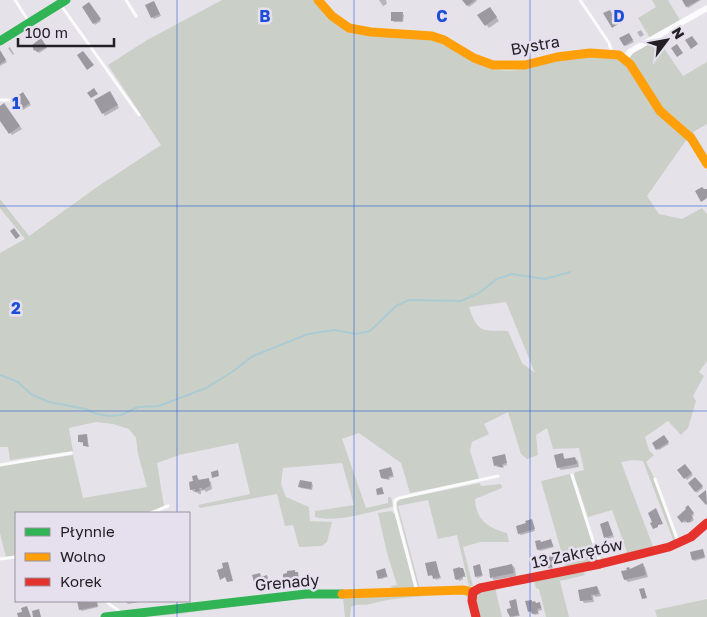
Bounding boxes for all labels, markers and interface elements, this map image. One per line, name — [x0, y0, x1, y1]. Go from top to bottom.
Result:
text: B — [259, 6, 271, 26]
text: C — [436, 6, 448, 26]
text: D — [613, 6, 625, 26]
scale bar — [18, 15, 114, 47]
north arrow — [642, 15, 692, 65]
text: 100 m — [25, 23, 68, 41]
text: N — [668, 24, 688, 42]
street label: Bystra — [509, 31, 561, 59]
text: 1 — [12, 93, 20, 113]
text: 2 — [11, 298, 21, 318]
legend — [15, 512, 190, 602]
text: Płynnie — [60, 522, 115, 540]
street label: 13 Zakrętów — [529, 534, 625, 572]
text: Wolno — [60, 547, 106, 565]
street label: Grenady — [254, 569, 320, 595]
text: Korek — [60, 572, 102, 590]

